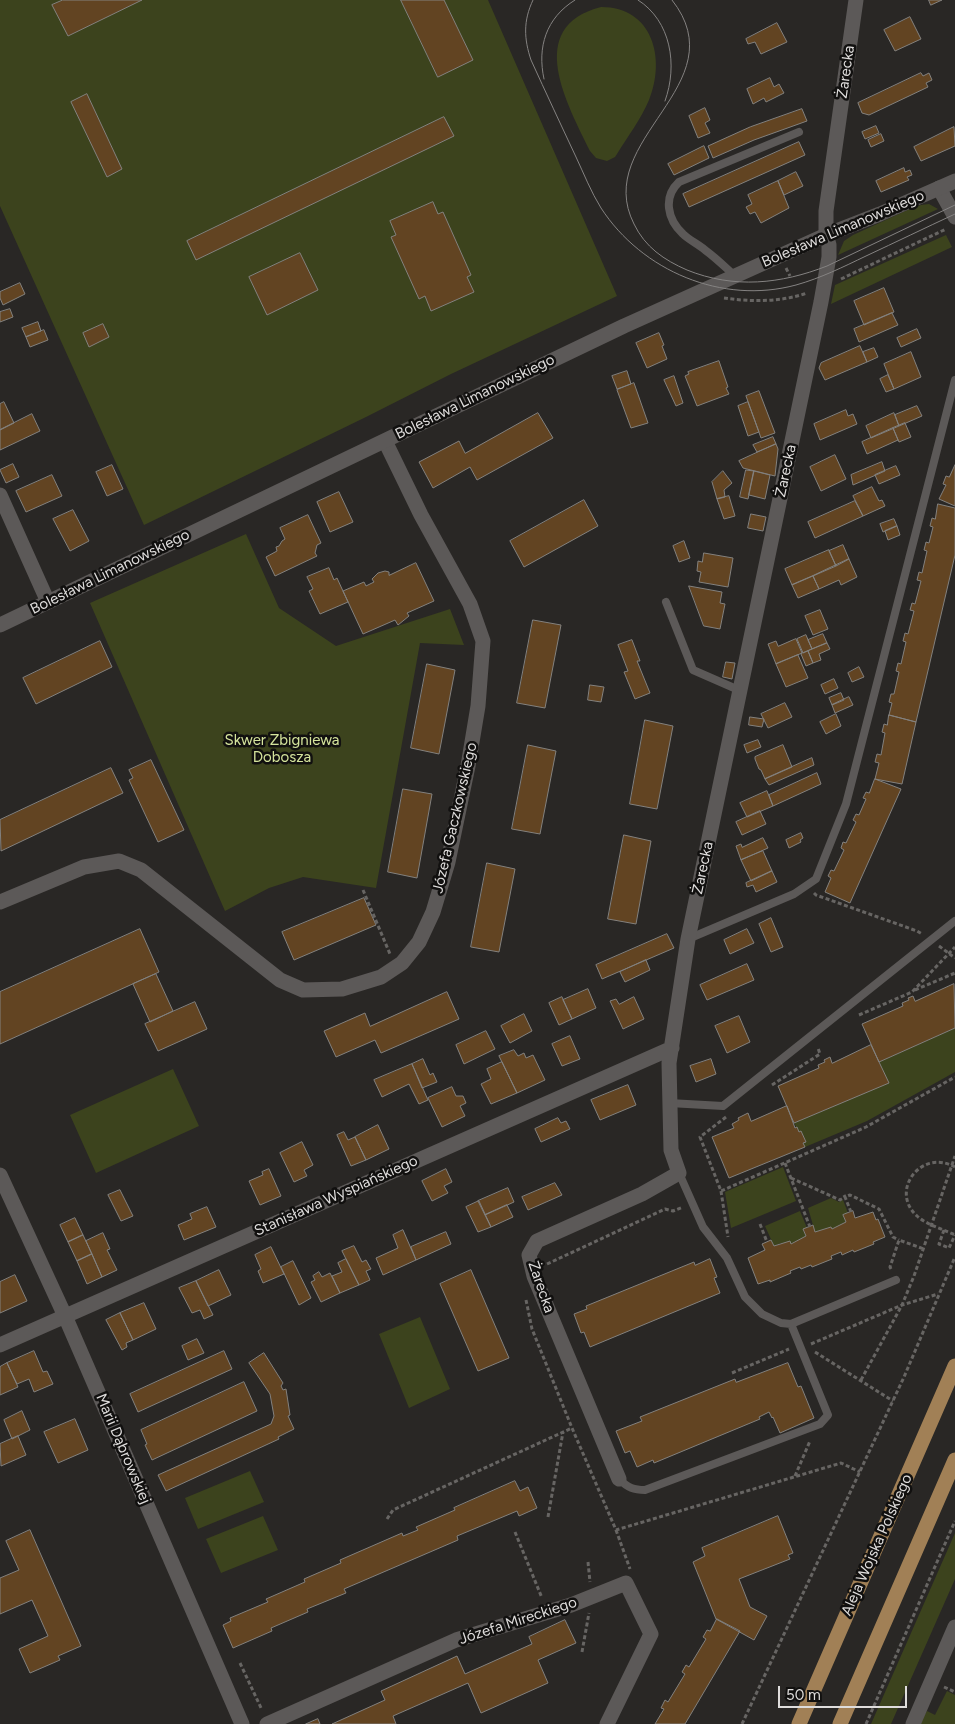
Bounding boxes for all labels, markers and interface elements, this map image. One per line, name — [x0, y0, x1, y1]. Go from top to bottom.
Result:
street label: Żarecka — [833, 44, 859, 100]
street label: Bolesława Limanowskiego — [759, 187, 927, 271]
street label: Bolesława Limanowskiego — [392, 351, 558, 443]
street label: Żarecka — [772, 443, 800, 499]
street label: Bolesława Limanowskiego — [27, 526, 193, 618]
park label: Skwer Zbigniewa Dobosza — [225, 732, 339, 767]
street label: Józefa Gaczkowskiego — [429, 741, 481, 895]
street label: Żarecka — [689, 840, 717, 896]
street label: Stanisława Wyspiańskiego — [251, 1152, 421, 1240]
street label: Żarecka — [524, 1259, 558, 1315]
street label: Marii Dąbrowskiej — [92, 1391, 154, 1507]
street label: Aleja Wojska Polskiego — [838, 1471, 916, 1619]
street label: Józefa Mireckiego — [457, 1593, 579, 1649]
scale bar — [780, 1676, 909, 1708]
text: 50 m — [786, 1686, 821, 1704]

